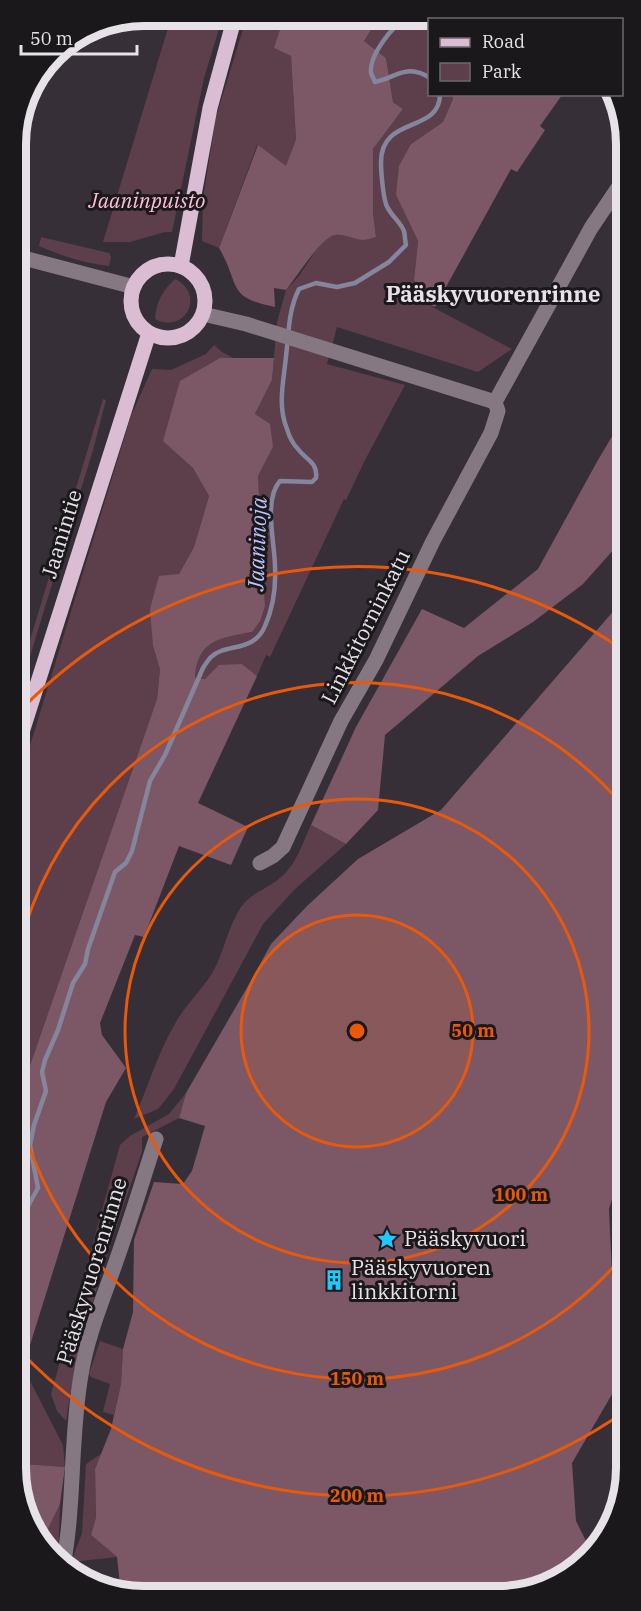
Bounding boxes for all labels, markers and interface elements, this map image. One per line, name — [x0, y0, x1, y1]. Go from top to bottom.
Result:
scale bar — [21, 18, 136, 56]
legend — [428, 18, 623, 96]
text: 50 m — [30, 27, 73, 50]
text: Road — [482, 30, 525, 53]
text: Park — [482, 60, 522, 83]
park label: Jaaninpuisto — [88, 186, 205, 214]
district label: Pääskyvuorenrinne — [386, 279, 600, 308]
street label: Jaanintie — [34, 486, 88, 581]
water label: Jaaninoja — [240, 497, 273, 592]
street label: Linkkitorninkatu — [314, 545, 416, 708]
text: 50 m — [451, 1019, 495, 1042]
centre of rings — [347, 1021, 367, 1041]
street label: Pääskyvuorenrinne — [49, 1174, 133, 1368]
text: 100 m — [494, 1183, 549, 1206]
place label: Pääskyvuori — [404, 1224, 526, 1252]
place icon: Pääskyvuori — [375, 1227, 399, 1251]
place label: Pääskyvuoren linkkitorni — [351, 1253, 491, 1305]
building icon: Pääskyvuoren linkkitorni — [322, 1268, 346, 1292]
text: 150 m — [330, 1367, 385, 1390]
text: 200 m — [330, 1484, 385, 1507]

